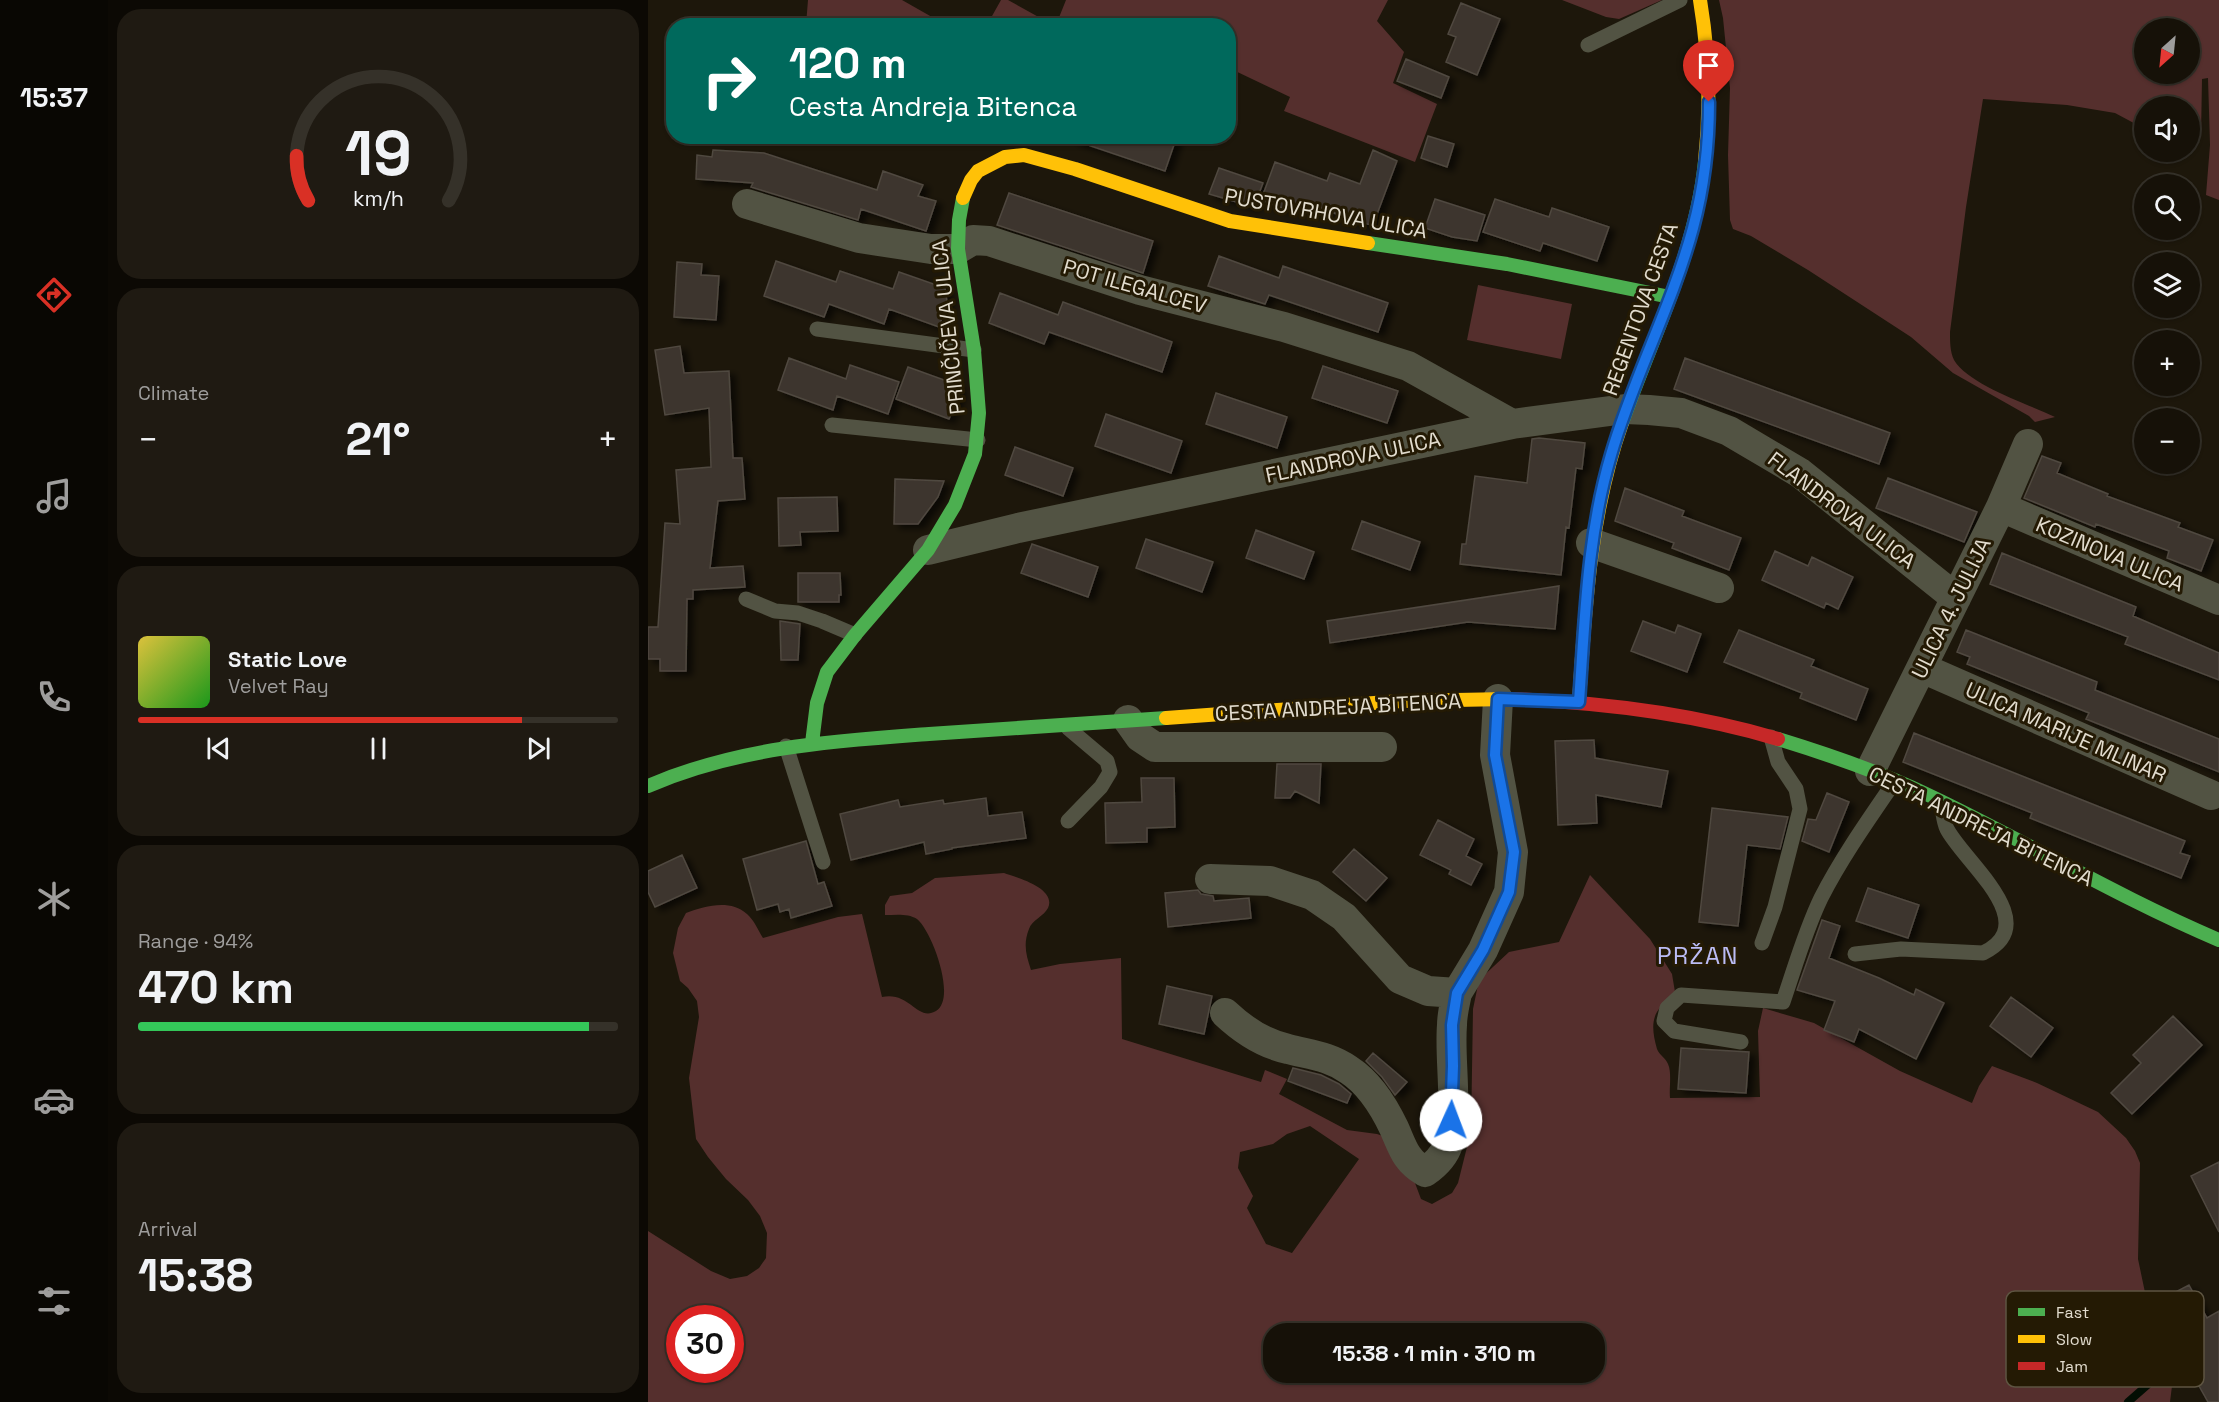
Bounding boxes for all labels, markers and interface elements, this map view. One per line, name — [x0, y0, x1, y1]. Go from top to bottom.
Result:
north arrow — [2134, 18, 2200, 84]
map controls — [2134, 18, 2200, 474]
text: 120 m — [789, 37, 907, 90]
pin — [1683, 40, 1734, 102]
icon: right — [690, 42, 768, 120]
icon: arrive — [1692, 49, 1725, 82]
text: 15:37 — [20, 80, 88, 115]
text: Cesta Andreja Bitenca — [789, 89, 1077, 124]
button: sound — [2134, 96, 2200, 162]
text: 19 — [345, 114, 411, 193]
button: search — [2134, 174, 2200, 240]
street label: PUSTOVRHOVA ULICA — [1222, 182, 1430, 244]
text: km/h — [352, 185, 404, 212]
street label: REGENTOVA CESTA — [1596, 219, 1684, 399]
street label: PRINČIČEVA ULICA — [925, 238, 971, 416]
button: layers — [2134, 252, 2200, 318]
street label: POT ILEGALCEV — [1060, 253, 1210, 319]
icon: directions — [33, 274, 75, 316]
button: + — [2134, 330, 2200, 396]
text: Climate — [138, 380, 209, 406]
button: − — [2134, 408, 2200, 474]
text: 21° — [346, 411, 410, 468]
text: − — [138, 419, 158, 461]
text: + — [598, 419, 618, 461]
street label: FLANDROVA ULICA — [1263, 425, 1443, 489]
street label: FLANDROVA ULICA — [1763, 446, 1921, 574]
icon: music — [33, 475, 75, 517]
street label: KOZINOVA ULICA — [2032, 511, 2188, 597]
street label: ULICA 4. JULIJA — [1905, 533, 1997, 683]
text: Static Love — [228, 645, 347, 673]
text: Velvet Ray — [228, 673, 329, 699]
icon: phone — [33, 676, 75, 718]
street label: ULICA MARIJE MLINAR — [1961, 676, 2171, 788]
street label: CESTA ANDREJA BITENCA — [1214, 687, 1462, 727]
icon: previous — [202, 732, 235, 765]
icon: pause — [362, 732, 395, 765]
icon: next — [522, 732, 555, 765]
street label: CESTA ANDREJA BITENCA — [1864, 760, 2098, 892]
icon: climate — [33, 878, 75, 920]
text: Range · 94% — [138, 928, 253, 954]
district label: PRŽAN — [1657, 940, 1739, 971]
text: 470 km — [138, 959, 294, 1016]
icon: car — [33, 1079, 75, 1121]
position arrow — [1419, 1088, 1483, 1152]
text: Arrival — [138, 1216, 197, 1242]
text: 15:38 — [138, 1247, 253, 1304]
icon: filters — [33, 1280, 75, 1322]
legend — [2006, 1291, 2204, 1387]
text: Fast — [2056, 1302, 2089, 1323]
speed limit sign: 30 — [666, 1305, 744, 1383]
text: Slow — [2056, 1329, 2092, 1350]
text: 15:38 · 1 min · 310 m — [1332, 1339, 1536, 1367]
text: Jam — [2056, 1356, 2088, 1377]

